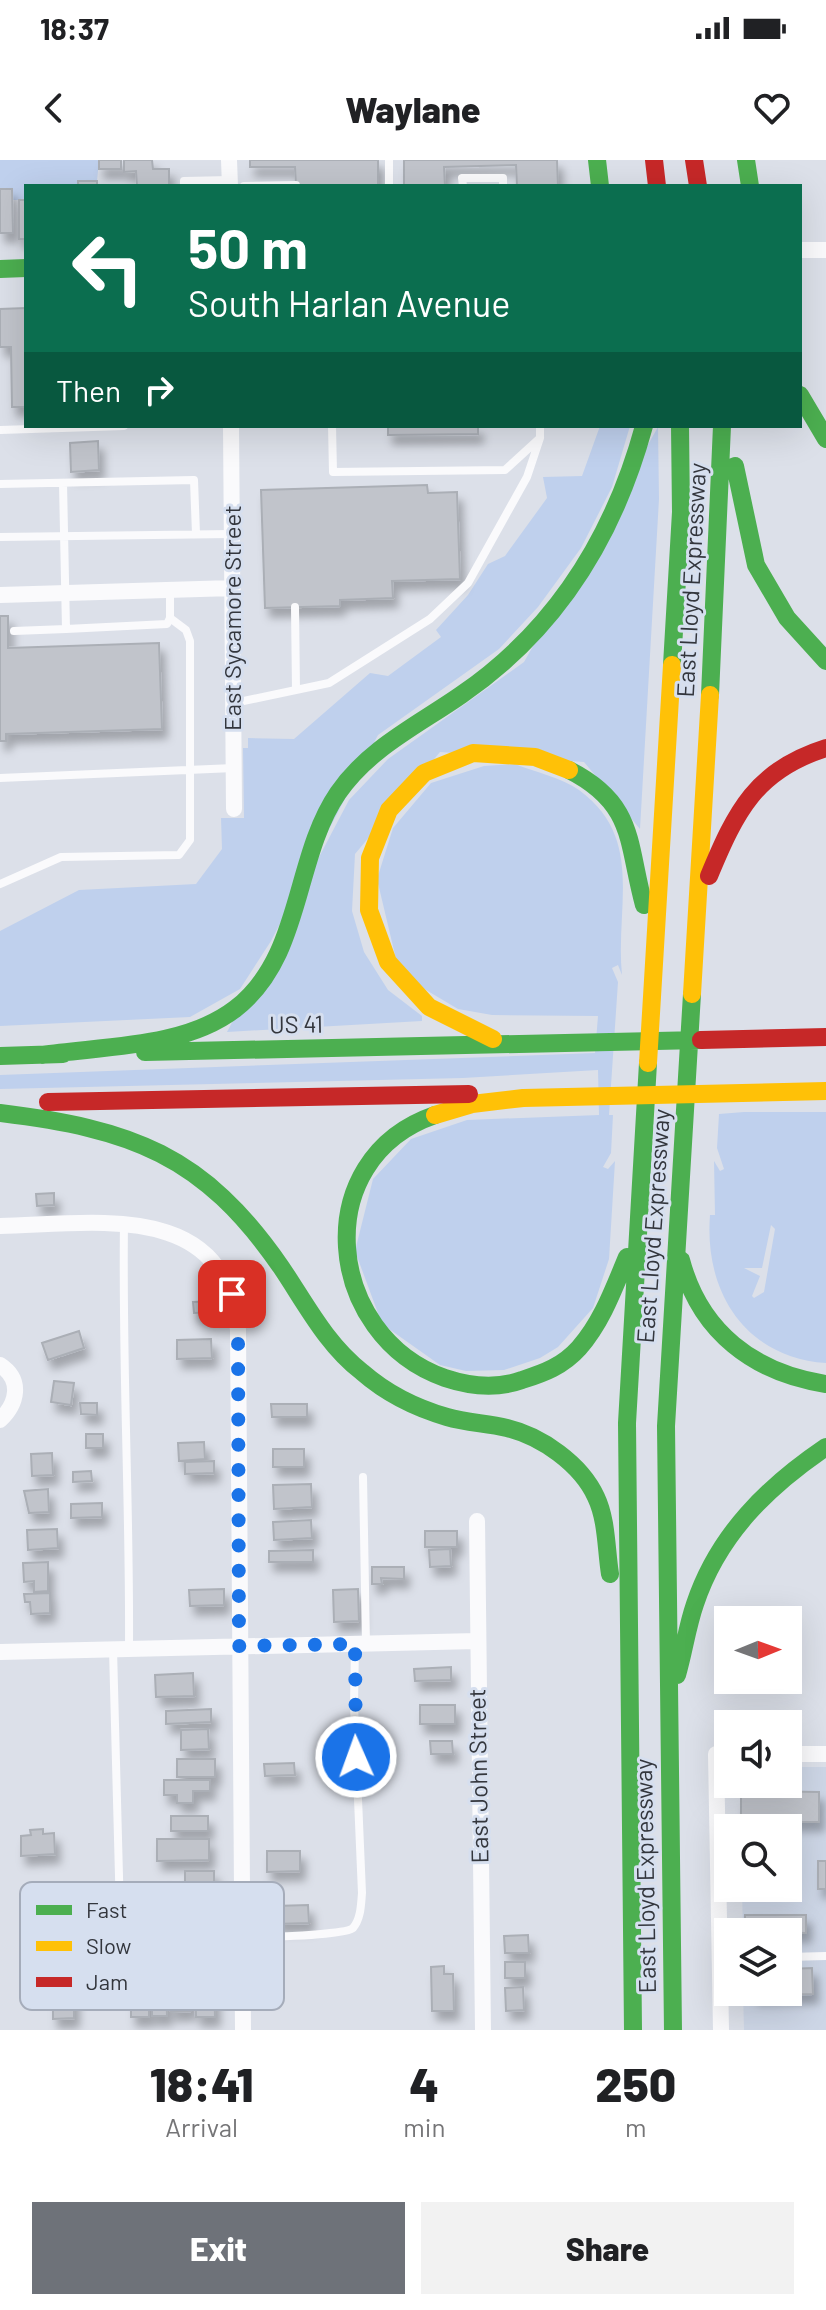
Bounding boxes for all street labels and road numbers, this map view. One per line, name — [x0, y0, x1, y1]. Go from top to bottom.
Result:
street label: East Lloyd Expressway — [670, 462, 711, 698]
street label: East Sycamore Street — [217, 505, 246, 731]
street label: US 41 — [269, 1009, 323, 1038]
street label: East Lloyd Expressway — [630, 1108, 675, 1344]
street label: East John Street — [461, 1688, 494, 1864]
street label: East Lloyd Expressway — [628, 1758, 661, 1994]

